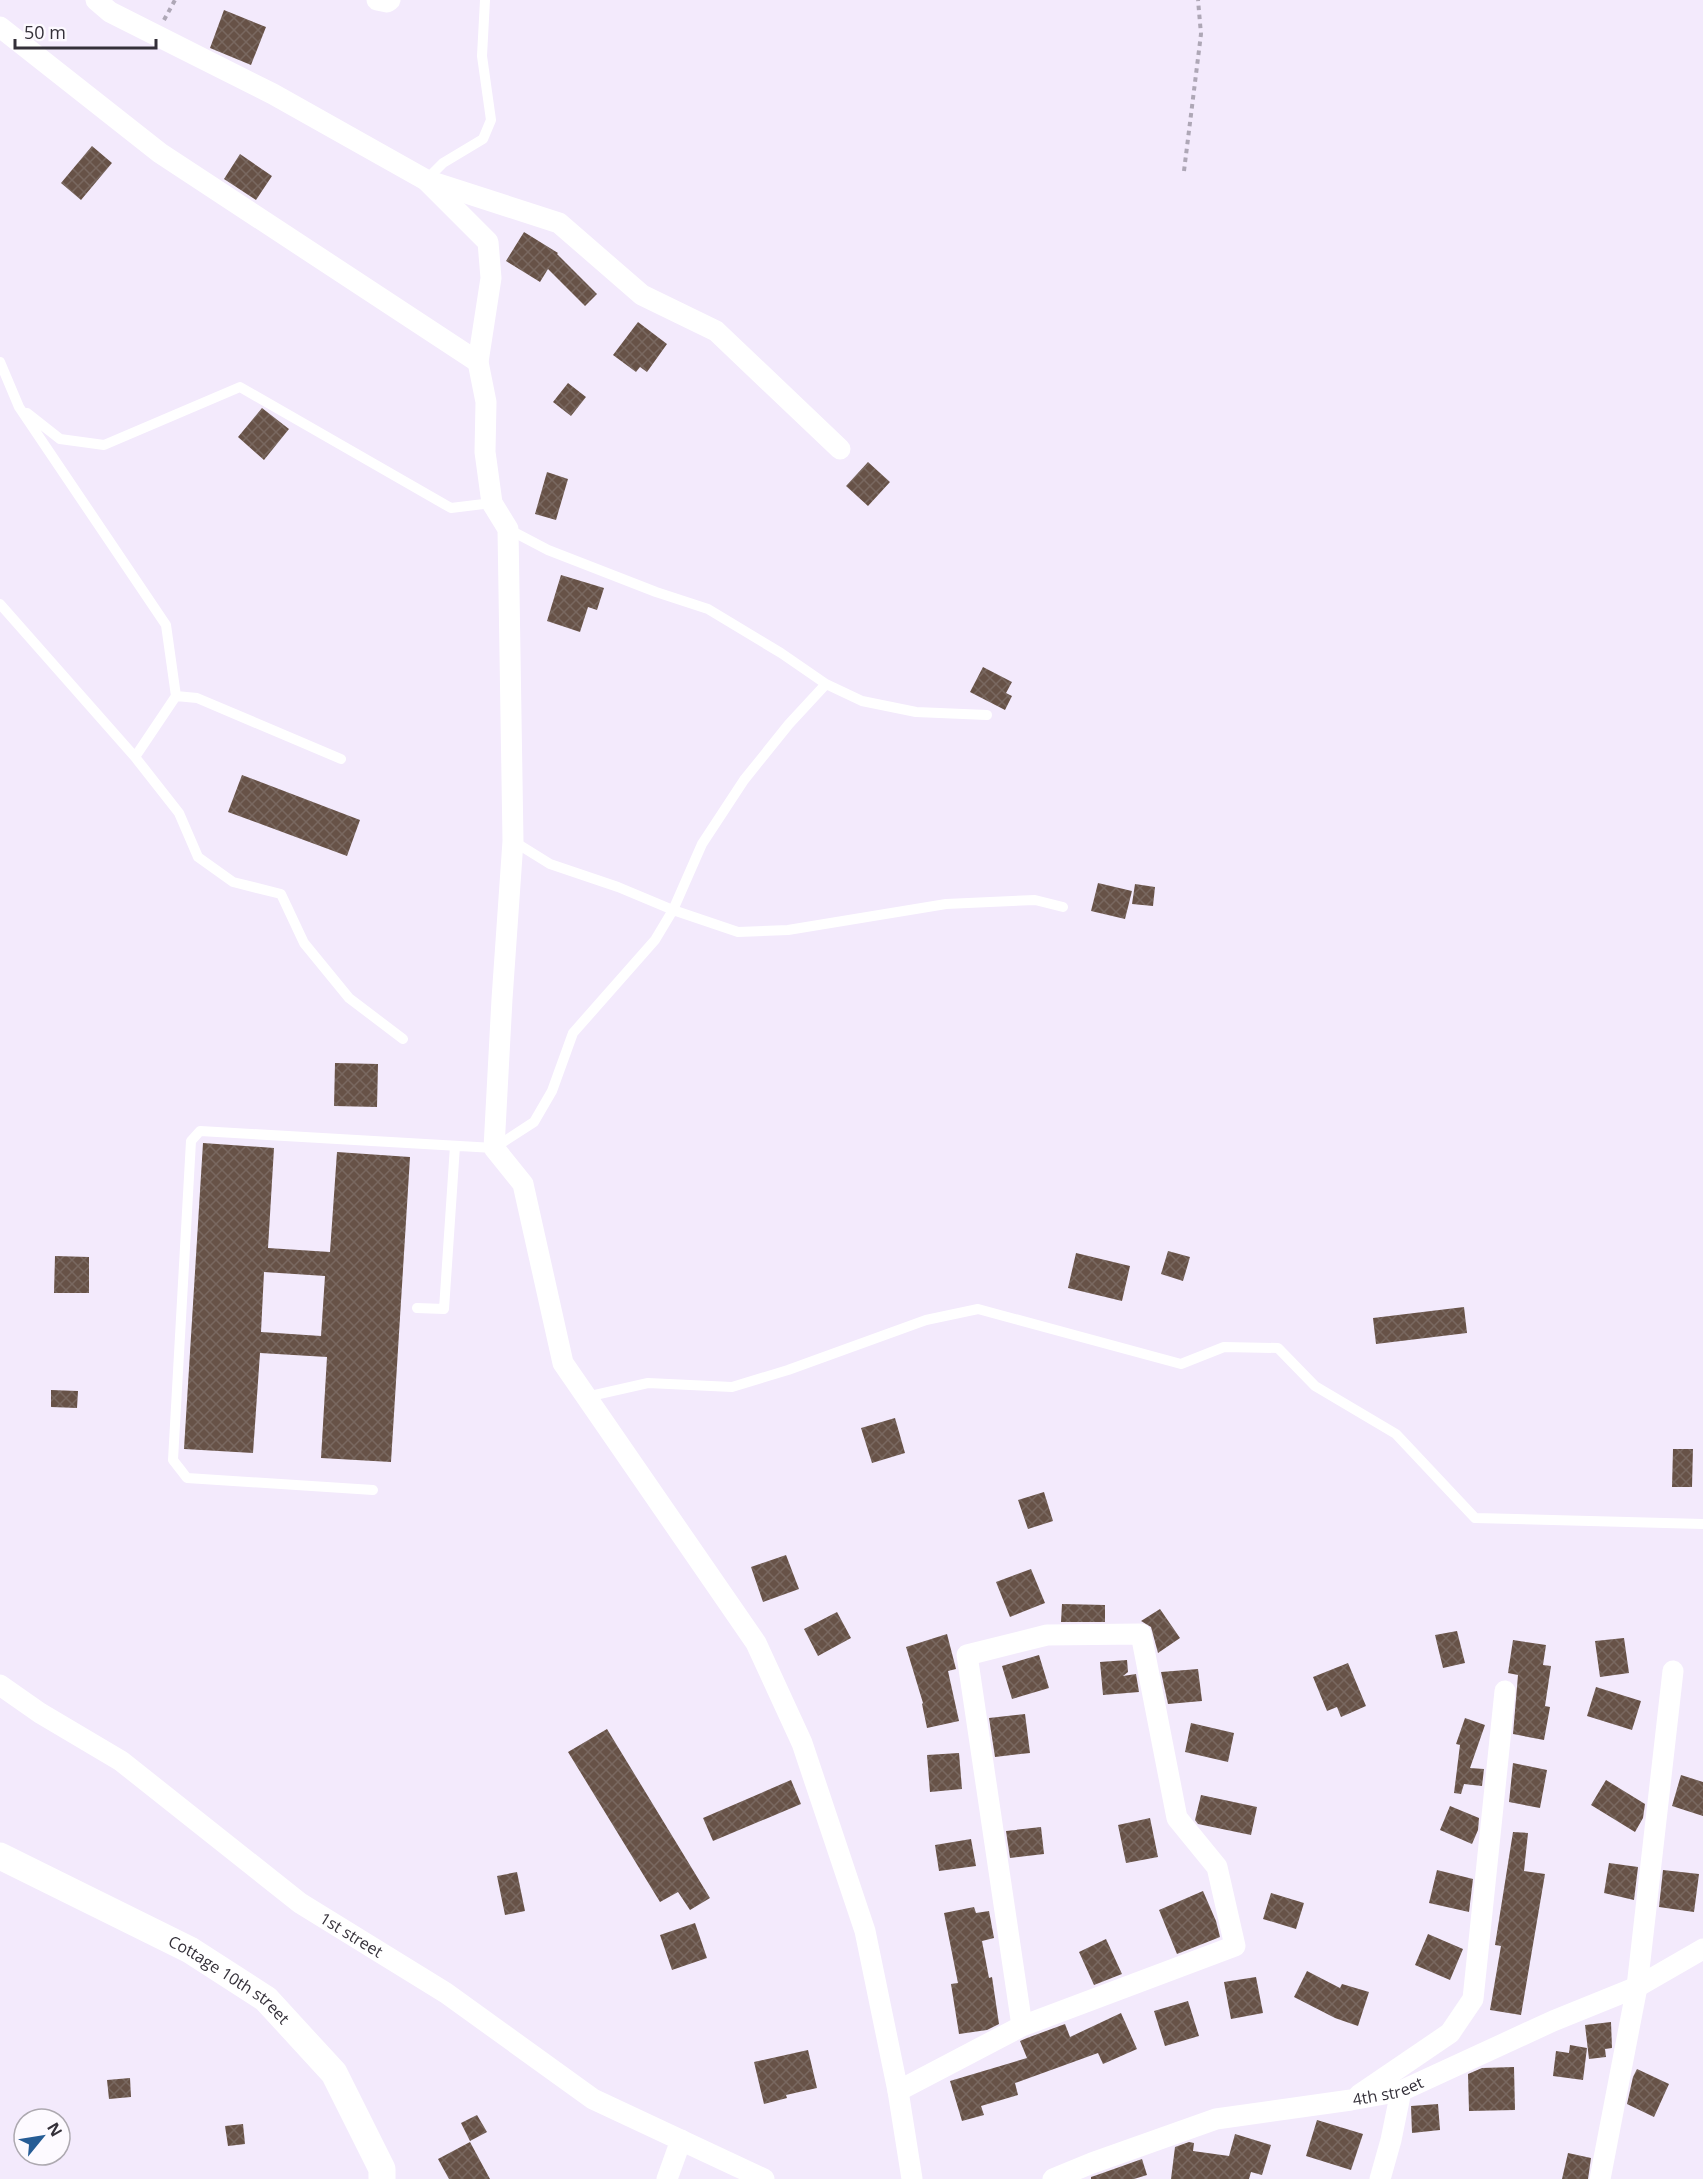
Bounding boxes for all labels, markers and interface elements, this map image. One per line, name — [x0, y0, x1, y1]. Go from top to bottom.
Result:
scale bar — [15, 12, 156, 50]
text: 50 m — [24, 20, 66, 44]
street label: 1st street — [316, 1907, 387, 1963]
street label: Сottage 10th street — [165, 1930, 295, 2029]
street label: 4th street — [1351, 2071, 1427, 2111]
north arrow — [12, 2107, 72, 2167]
text: N — [42, 2118, 68, 2141]

